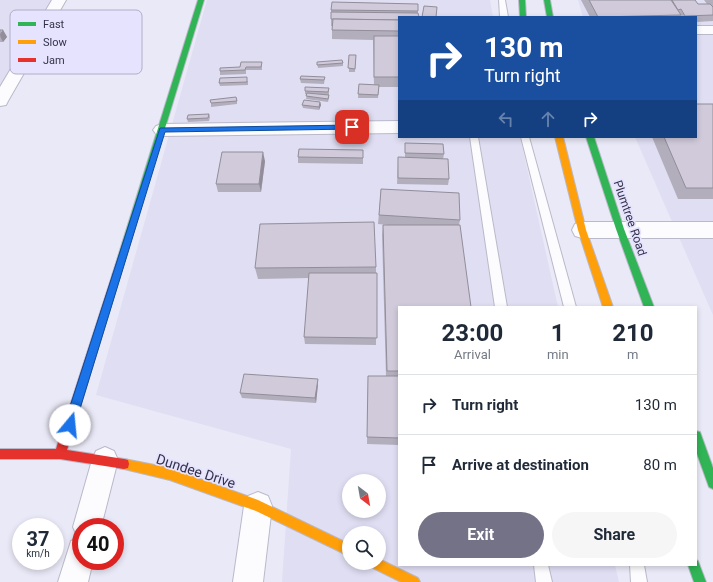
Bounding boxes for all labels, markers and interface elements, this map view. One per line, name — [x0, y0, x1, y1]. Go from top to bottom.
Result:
legend — [10, 10, 142, 74]
text: Fast — [43, 18, 65, 31]
text: 130 m — [484, 31, 563, 64]
icon: right — [418, 32, 470, 84]
text: Slow — [43, 36, 67, 49]
text: Jam — [43, 54, 65, 67]
text: Turn right — [484, 65, 561, 86]
icon: left — [495, 108, 517, 130]
icon: ahead — [537, 108, 559, 130]
icon: right — [579, 108, 601, 130]
pin — [335, 110, 369, 144]
icon: arrive — [341, 116, 363, 138]
street label: Plumtree Road — [611, 178, 649, 258]
text: 23:00 — [442, 319, 503, 347]
text: 1 — [551, 319, 565, 347]
text: 210 — [612, 319, 653, 347]
text: Arrival — [454, 347, 491, 362]
text: min — [547, 347, 569, 362]
text: m — [627, 347, 639, 362]
icon: right — [418, 394, 440, 416]
text: Turn right — [452, 396, 518, 414]
text: 130 m — [635, 396, 677, 414]
position arrow — [49, 404, 91, 446]
street label: Dundee Drive — [154, 451, 238, 491]
icon: arrive — [418, 454, 440, 476]
text: Arrive at destination — [452, 456, 589, 474]
text: 80 m — [643, 456, 677, 474]
north arrow — [342, 474, 386, 518]
map controls — [342, 474, 386, 570]
button: Exit — [418, 512, 544, 558]
button: Share — [552, 512, 677, 558]
speed limit sign: 40 — [72, 518, 124, 570]
button: search — [342, 526, 386, 570]
text: 37 — [27, 527, 49, 551]
text: km/h — [26, 548, 50, 559]

